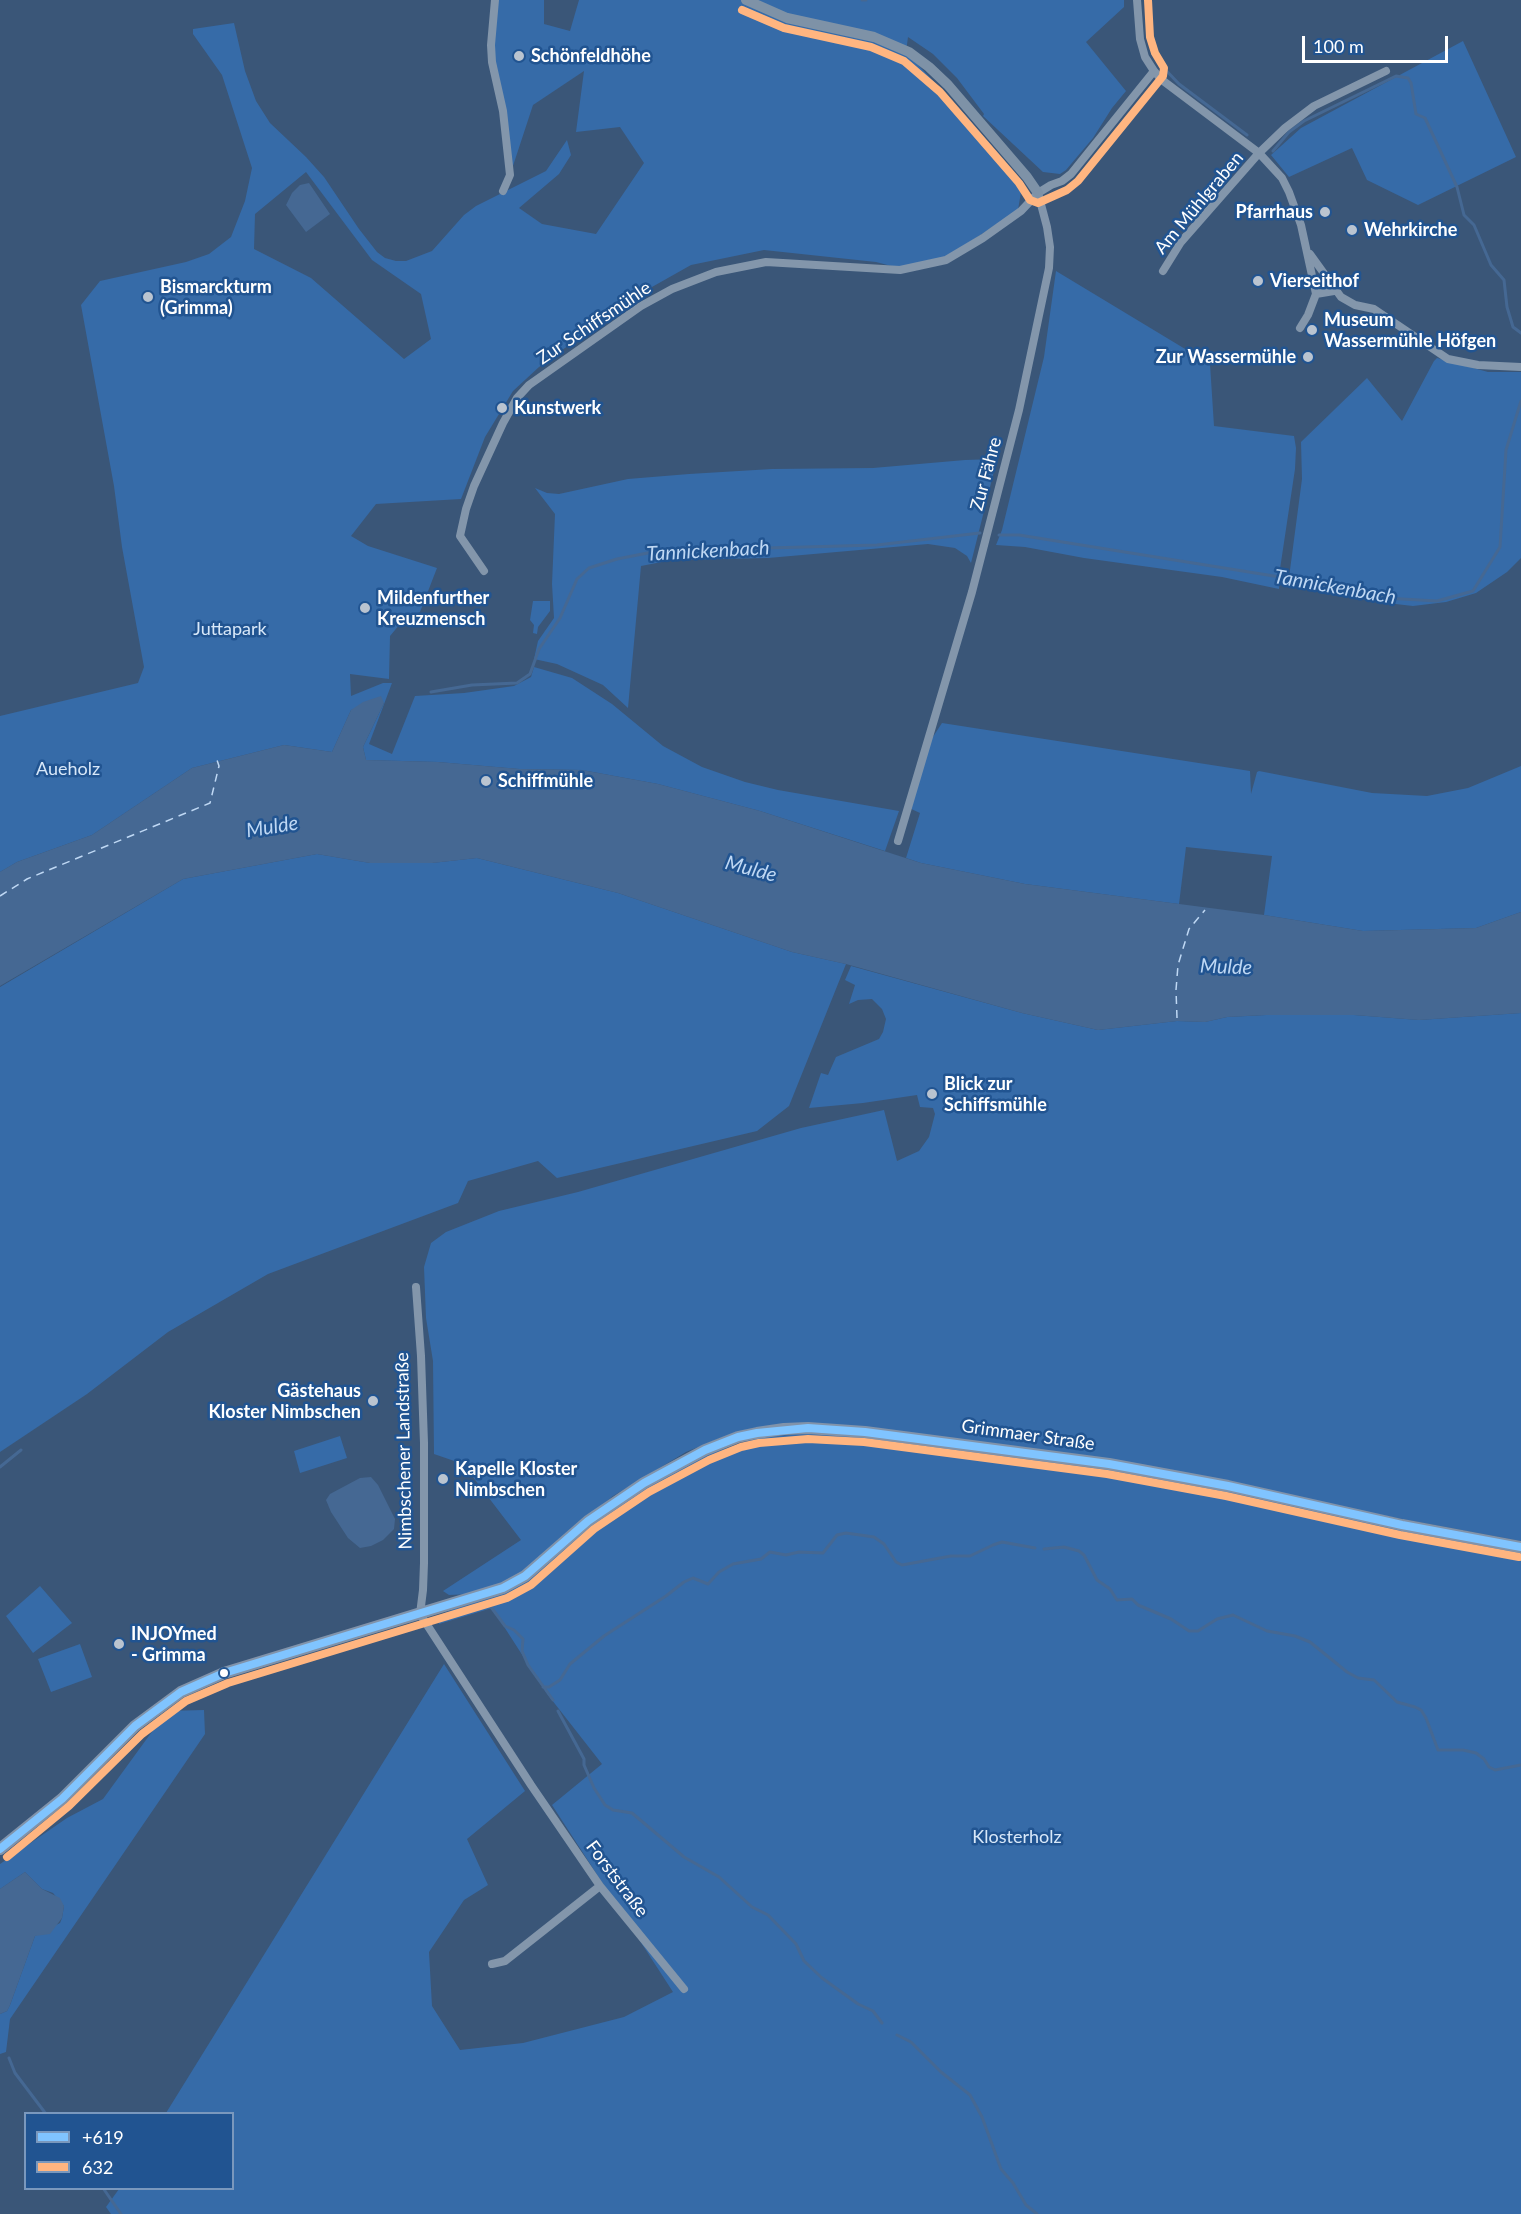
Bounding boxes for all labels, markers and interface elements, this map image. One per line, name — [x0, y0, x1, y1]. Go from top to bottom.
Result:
scale bar — [1305, 24, 1450, 62]
text: 100 m — [1313, 35, 1364, 57]
place label: Schönfeldhöhe — [531, 45, 651, 67]
marker: Schönfeldhöhe — [512, 49, 526, 63]
street label: Am Mühlgraben — [1150, 147, 1248, 259]
place label: Pfarrhaus — [1236, 201, 1313, 223]
marker: Pfarrhaus — [1318, 205, 1332, 219]
place label: Wehrkirche — [1364, 219, 1457, 241]
marker: Wehrkirche — [1345, 223, 1359, 237]
place label: Vierseithof — [1270, 270, 1359, 292]
marker: Vierseithof — [1251, 274, 1265, 288]
place label: Bismarckturm (Grimma) — [160, 276, 272, 318]
street label: Zur Schiffsmühle — [533, 277, 655, 369]
marker: Bismarckturm (Grimma) — [141, 290, 155, 304]
place label: Museum Wassermühle Höfgen — [1324, 309, 1496, 352]
marker: Museum Wassermühle Höfgen — [1305, 323, 1319, 337]
place label: Zur Wassermühle — [1156, 346, 1296, 368]
marker: Zur Wassermühle — [1301, 350, 1315, 364]
place label: Kunstwerk — [514, 397, 601, 419]
marker: Kunstwerk — [495, 401, 509, 415]
street label: Zur Fähre — [966, 435, 1006, 513]
water label: Tannickenbach — [646, 536, 770, 566]
water label: Tannickenbach — [1272, 564, 1398, 610]
place label: Mildenfurther Kreuzmensch — [377, 587, 489, 630]
marker: Mildenfurther Kreuzmensch — [358, 601, 372, 615]
park label: Juttapark — [193, 618, 267, 640]
park label: Aueholz — [36, 758, 100, 780]
place label: Schiffmühle — [498, 770, 593, 792]
marker: Schiffmühle — [479, 774, 493, 788]
water label: Mulde — [244, 811, 300, 843]
water label: Mulde — [723, 851, 779, 887]
water label: Mulde — [1199, 954, 1253, 980]
place label: Blick zur Schiffsmühle — [944, 1073, 1047, 1116]
marker: Blick zur Schiffsmühle — [925, 1087, 939, 1101]
street label: Nimbschener Landstraße — [391, 1352, 417, 1550]
place label: Gästehaus Kloster Nimbschen — [209, 1380, 361, 1422]
marker: Gästehaus Kloster Nimbschen — [366, 1394, 380, 1408]
street label: Grimmaer Straße — [960, 1415, 1096, 1455]
place label: Kapelle Kloster Nimbschen — [455, 1458, 577, 1500]
marker: Kapelle Kloster Nimbschen — [436, 1472, 450, 1486]
place label: INJOYmed - Grimma — [131, 1623, 217, 1666]
marker: INJOYmed - Grimma — [112, 1637, 126, 1651]
unlabelled marker — [218, 1667, 230, 1679]
park label: Klosterholz — [972, 1826, 1062, 1848]
street label: Forststraße — [581, 1837, 653, 1921]
legend — [24, 2112, 234, 2190]
text: +619 — [82, 2126, 124, 2148]
text: 632 — [82, 2156, 113, 2178]

